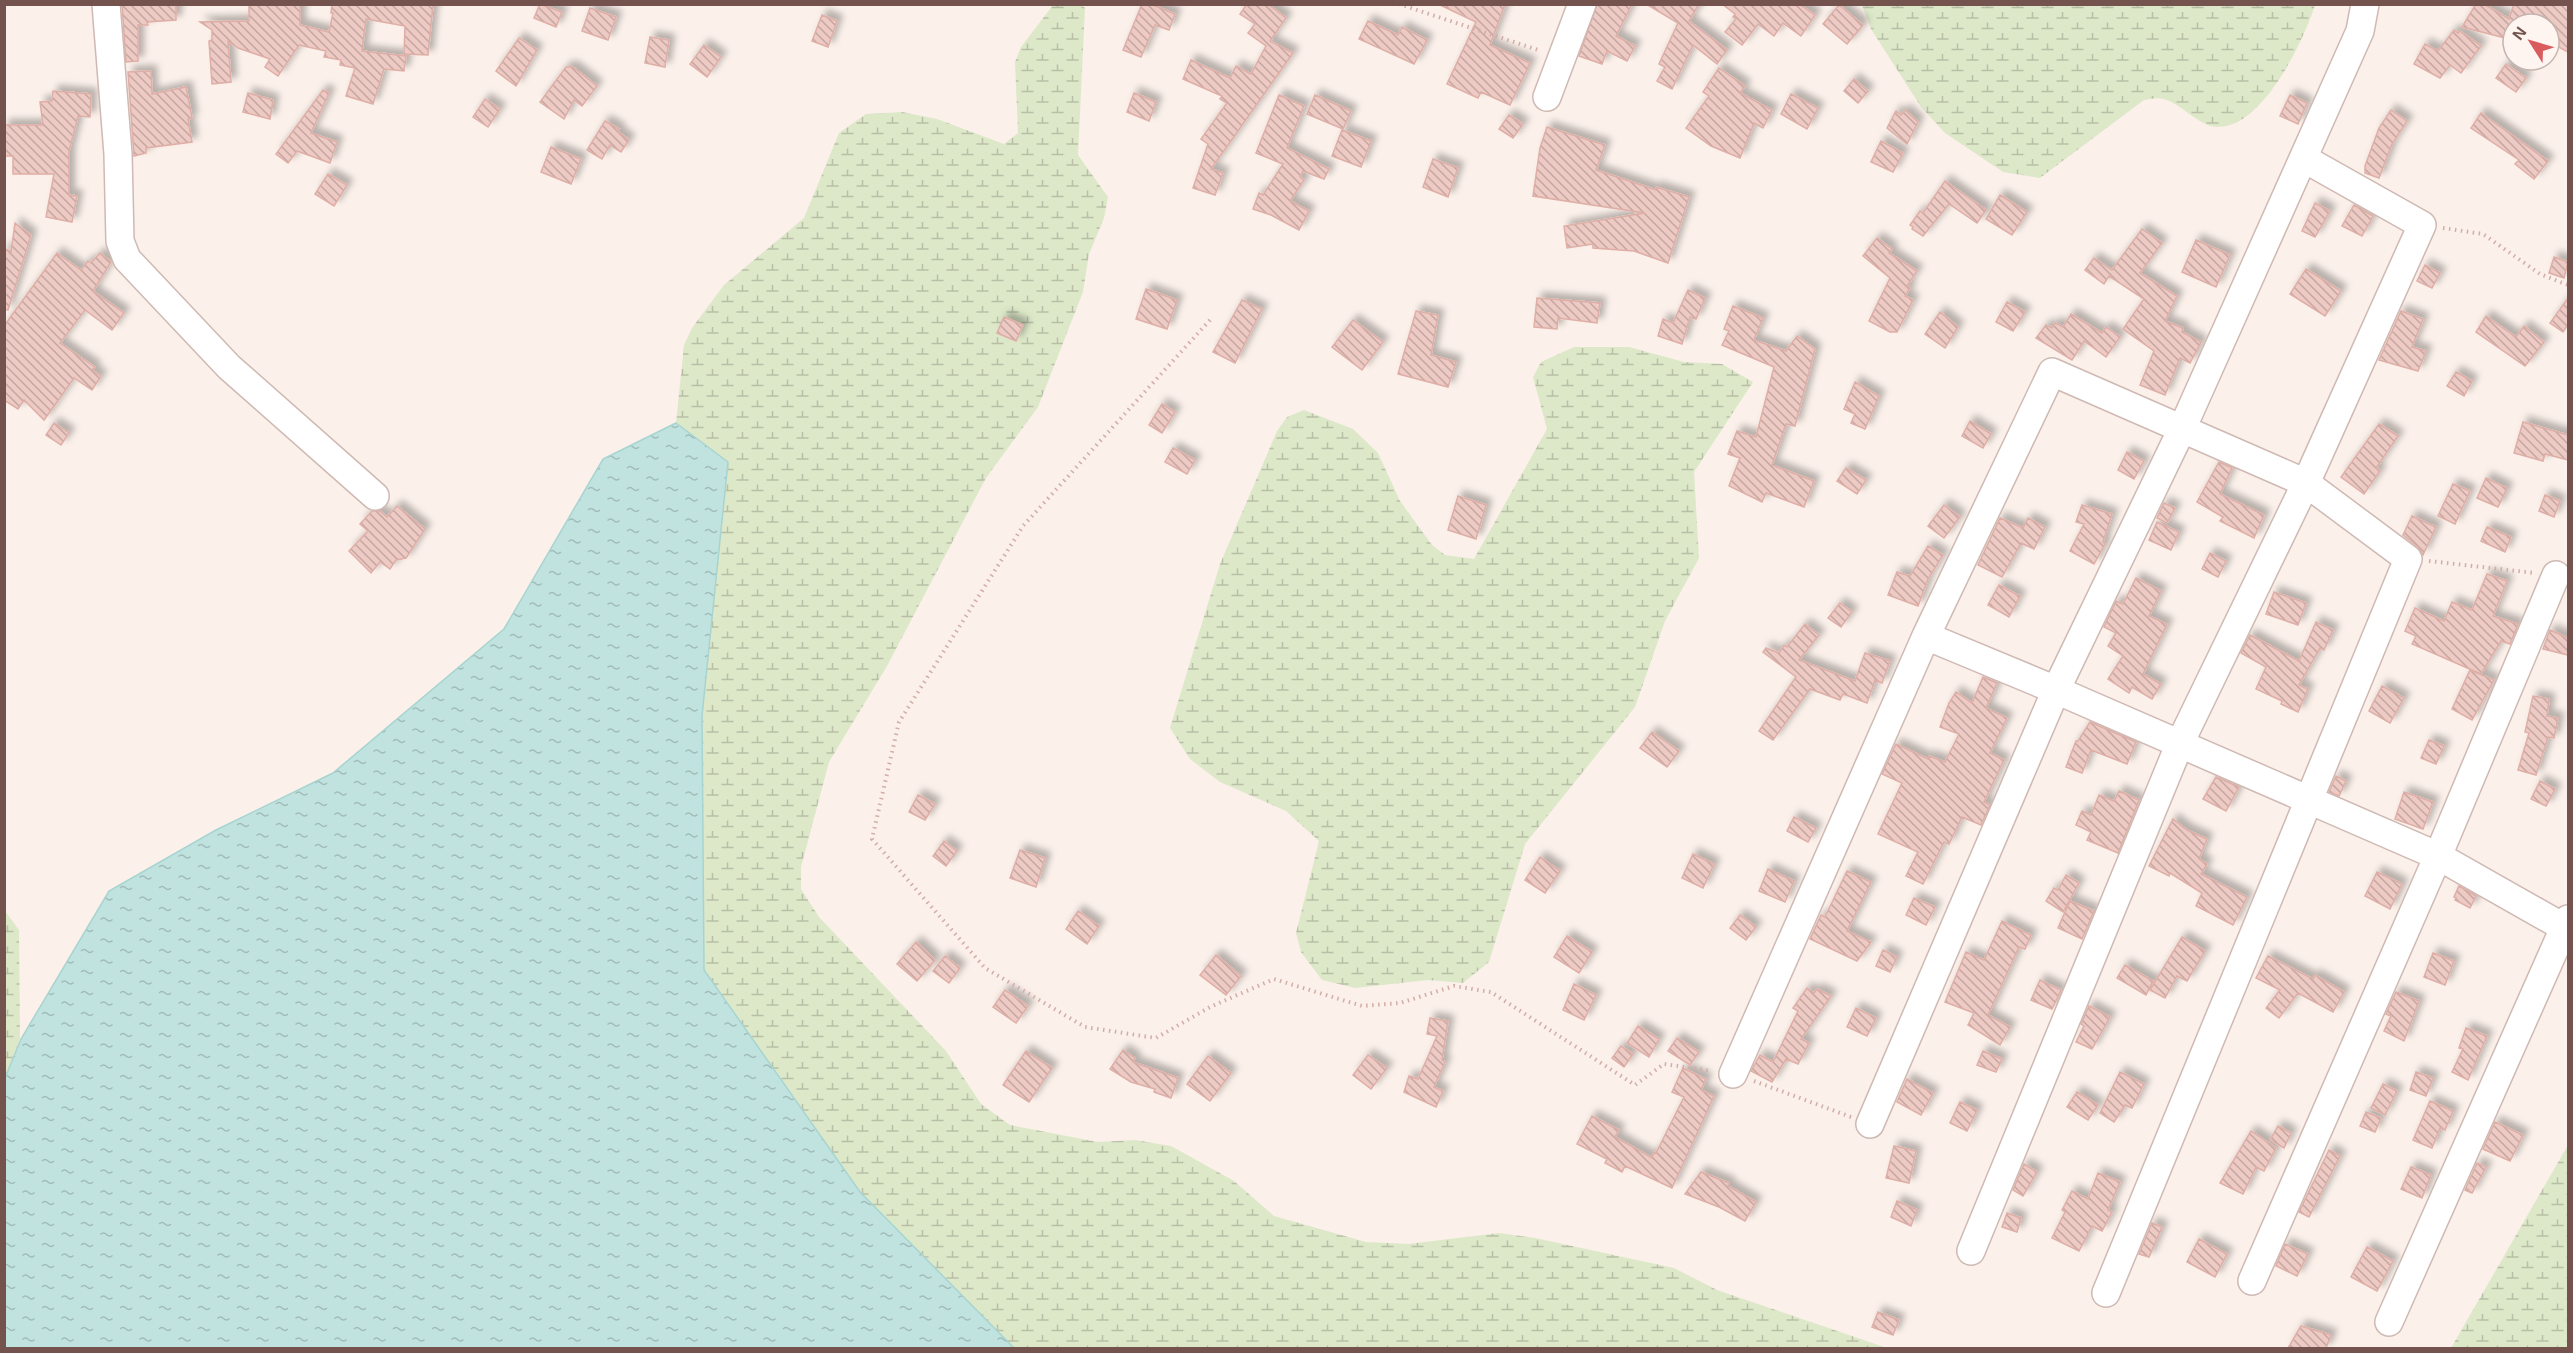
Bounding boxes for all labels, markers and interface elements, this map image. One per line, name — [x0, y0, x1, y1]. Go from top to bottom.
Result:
north arrow — [2501, 12, 2561, 72]
text: N — [2509, 24, 2530, 43]

